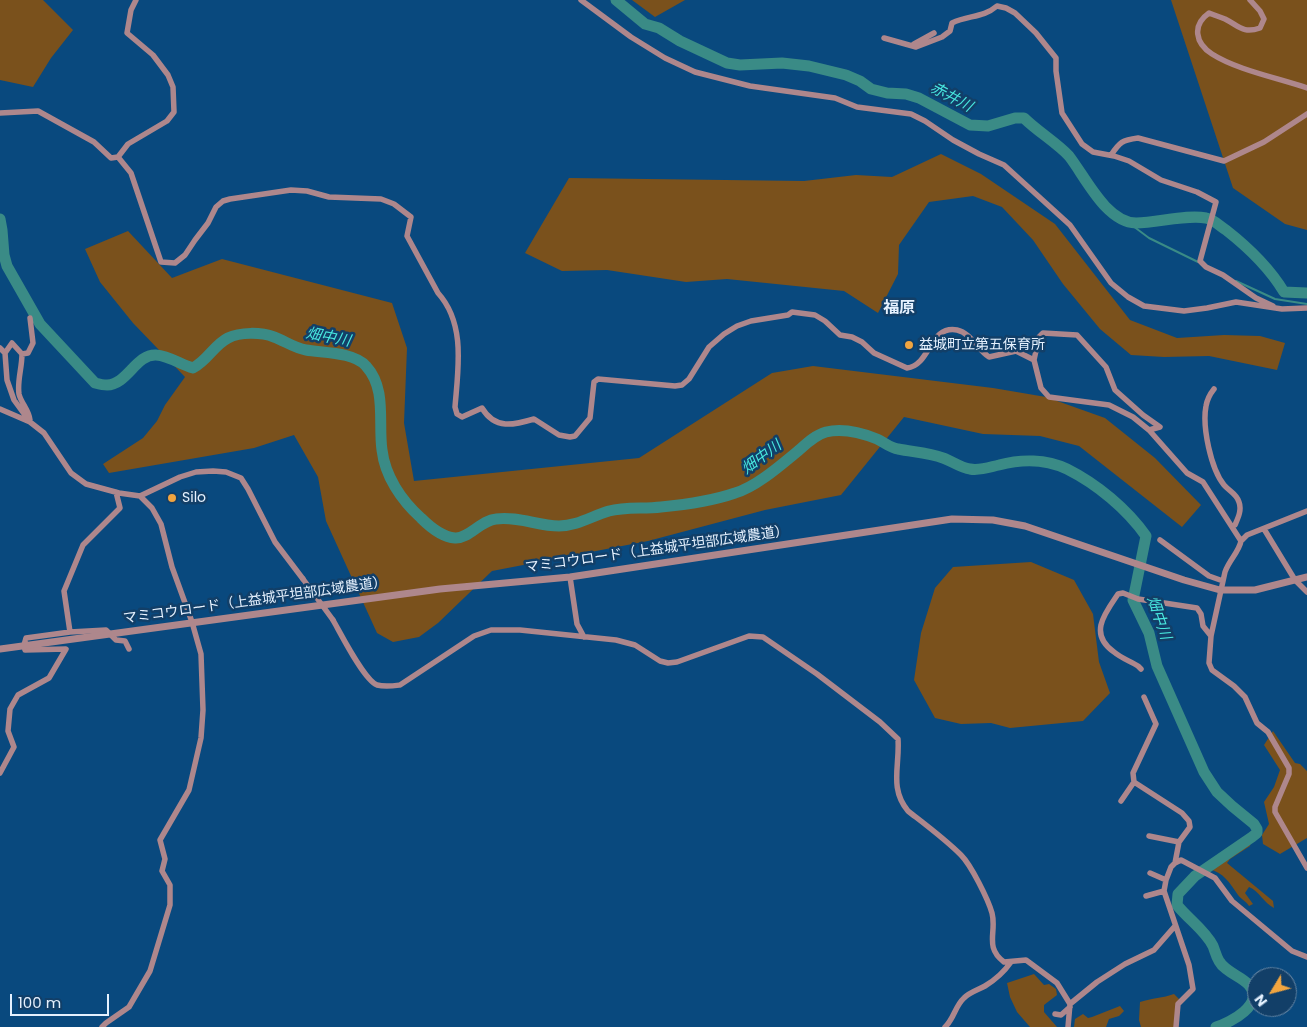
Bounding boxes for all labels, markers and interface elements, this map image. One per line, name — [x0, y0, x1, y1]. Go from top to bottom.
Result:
water label: 赤井川 — [927, 79, 975, 117]
district label: 福原 — [883, 299, 915, 319]
water label: 畑中川 — [304, 325, 352, 351]
place label: 益城町立第五保育所 — [919, 337, 1045, 353]
marker: 益城町立第五保育所 — [903, 339, 915, 351]
water label: 畑中川 — [739, 437, 785, 479]
place label: Silo — [182, 490, 206, 506]
marker: Silo — [166, 492, 178, 504]
street label: マミコウロード（上益城平坦部広域農道） — [524, 523, 790, 577]
street label: マミコウロード（上益城平坦部広域農道） — [122, 574, 388, 628]
water label: 畑中川 — [1142, 594, 1174, 642]
north arrow — [1247, 967, 1297, 1017]
scale bar — [12, 984, 111, 1016]
text: N — [1250, 990, 1272, 1011]
text: 100 m — [18, 992, 61, 1013]

